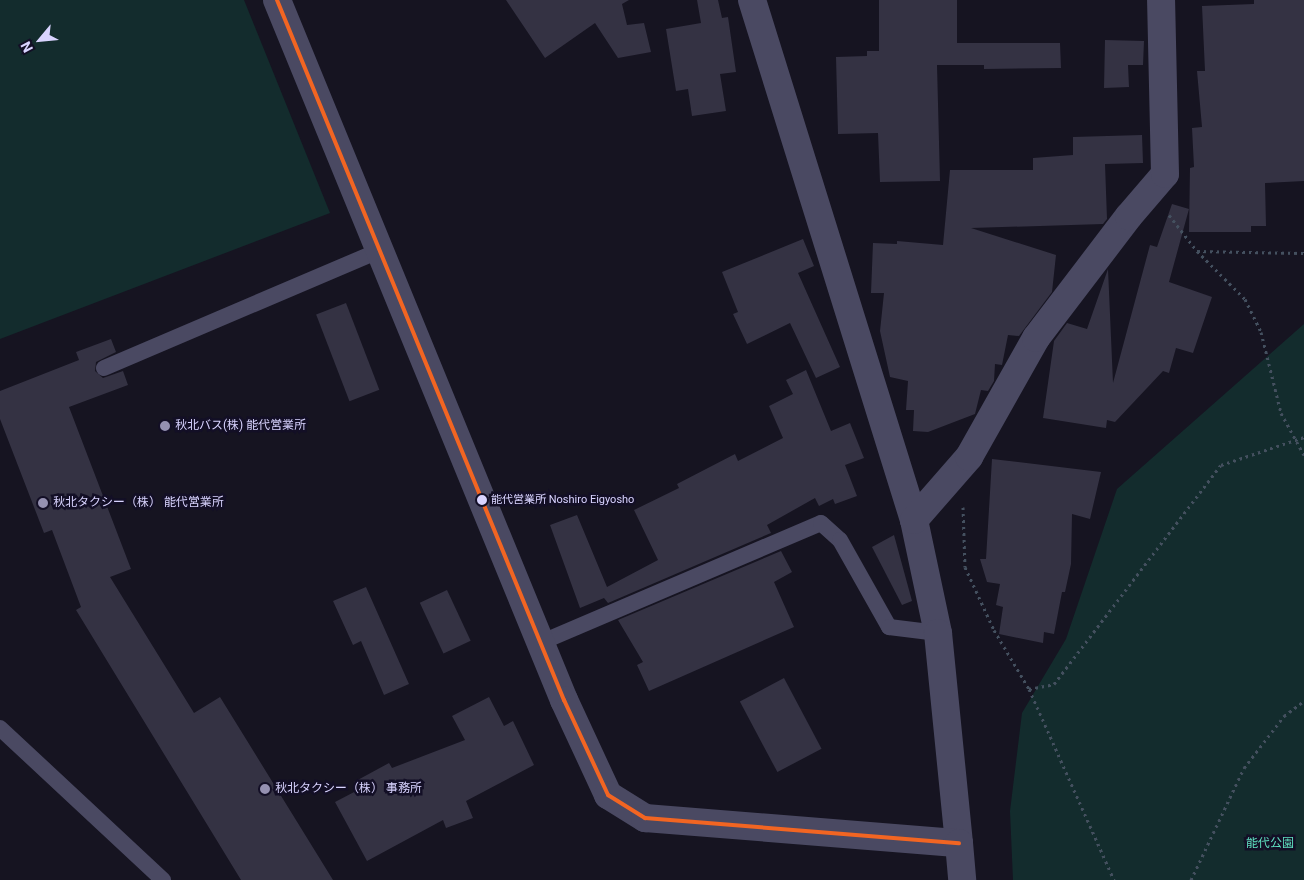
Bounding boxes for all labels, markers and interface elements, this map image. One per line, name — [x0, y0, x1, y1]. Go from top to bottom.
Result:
north arrow — [15, 15, 65, 65]
text: N — [17, 39, 36, 55]
place label: 秋北バス(株) 能代営業所 — [175, 419, 306, 433]
marker: 秋北バス(株) 能代営業所 — [159, 420, 171, 432]
place label: 能代営業所 Noshiro Eigyosho — [491, 493, 634, 507]
marker: 能代営業所 Noshiro Eigyosho — [477, 495, 487, 505]
place label: 秋北タクシー（株） 能代営業所 — [53, 496, 224, 510]
marker: 秋北タクシー（株） 能代営業所 — [37, 497, 49, 509]
place label: 秋北タクシー（株） 事務所 — [275, 782, 422, 796]
marker: 秋北タクシー（株） 事務所 — [259, 783, 271, 795]
park label: 能代公園 — [1246, 837, 1294, 851]

